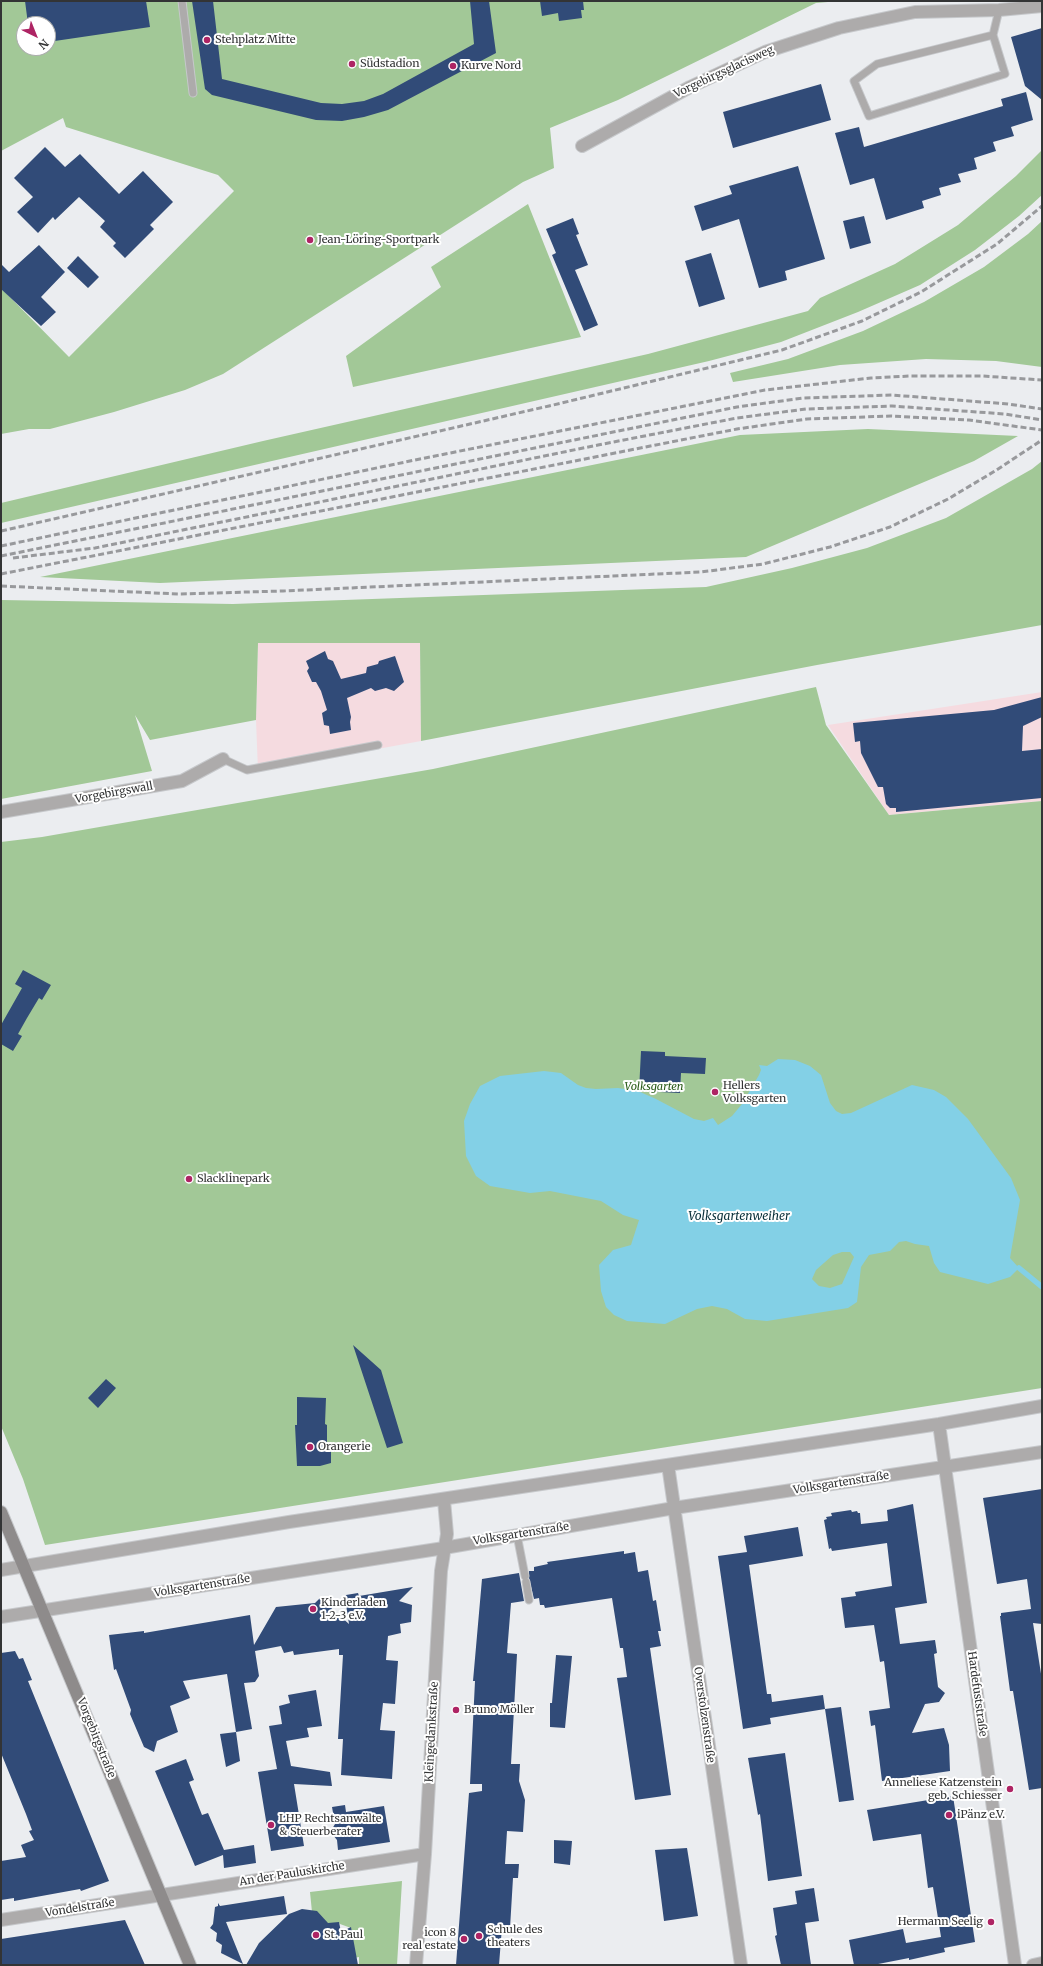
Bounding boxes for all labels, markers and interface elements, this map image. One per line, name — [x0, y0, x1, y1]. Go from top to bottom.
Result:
north arrow — [16, 16, 56, 56]
place label: Stehplatz Mitte — [215, 33, 295, 47]
marker: Stehplatz Mitte — [202, 35, 212, 45]
text: N — [36, 36, 51, 52]
street label: Vorgebirgsglacisweg — [672, 43, 776, 101]
place label: Südstadion — [360, 57, 420, 71]
marker: Südstadion — [347, 59, 357, 69]
place label: Kurve Nord — [461, 59, 521, 73]
marker: Kurve Nord — [448, 61, 458, 71]
place label: Jean-Löring-Sportpark — [318, 233, 439, 247]
marker: Jean-Löring-Sportpark — [305, 235, 315, 245]
street label: Vorgebirgswall — [74, 780, 154, 806]
place label: Hellers Volksgarten — [723, 1079, 786, 1105]
park label: Volksgarten — [625, 1080, 683, 1094]
marker: Hellers Volksgarten — [710, 1087, 720, 1097]
place label: Slacklinepark — [197, 1172, 270, 1186]
marker: Slacklinepark — [184, 1174, 194, 1184]
water label: Volksgartenweiher — [688, 1210, 790, 1224]
place label: Orangerie — [318, 1440, 370, 1454]
marker: Orangerie — [305, 1442, 315, 1452]
street label: Volksgartenstraße — [792, 1469, 890, 1497]
street label: Volksgartenstraße — [472, 1520, 570, 1548]
street label: Volksgartenstraße — [153, 1572, 251, 1600]
place label: Kinderladen 1-2-3 e.V. — [321, 1596, 386, 1622]
marker: Kinderladen 1-2-3 e.V. — [308, 1604, 318, 1614]
street label: Hardefuststraße — [964, 1650, 990, 1738]
street label: Overstolzenstraße — [691, 1666, 717, 1764]
street label: Kleingedankstraße — [423, 1681, 441, 1783]
street label: Vorgebirgstraße — [74, 1696, 118, 1780]
place label: Bruno Möller — [464, 1703, 534, 1717]
marker: Bruno Möller — [451, 1705, 461, 1715]
place label: Anneliese Katzenstein geb. Schiesser — [884, 1776, 1002, 1802]
marker: Anneliese Katzenstein geb. Schiesser — [1005, 1784, 1015, 1794]
place label: iPänz e.V. — [957, 1808, 1005, 1822]
marker: iPänz e.V. — [944, 1810, 954, 1820]
place label: LHP Rechtsanwälte & Steuerberater — [279, 1812, 381, 1838]
marker: LHP Rechtsanwälte & Steuerberater — [266, 1820, 276, 1830]
street label: An der Pauluskirche — [238, 1859, 346, 1889]
street label: Vondelstraße — [45, 1896, 115, 1920]
place label: Hermann Seelig — [898, 1915, 983, 1929]
marker: Hermann Seelig — [986, 1917, 996, 1927]
place label: Schule des theaters — [487, 1923, 543, 1949]
place label: icon 8 real estate — [402, 1926, 456, 1952]
place label: St. Paul — [324, 1928, 363, 1942]
marker: St. Paul — [311, 1930, 321, 1940]
marker: Schule des theaters — [474, 1931, 484, 1941]
marker: icon 8 real estate — [459, 1934, 469, 1944]

